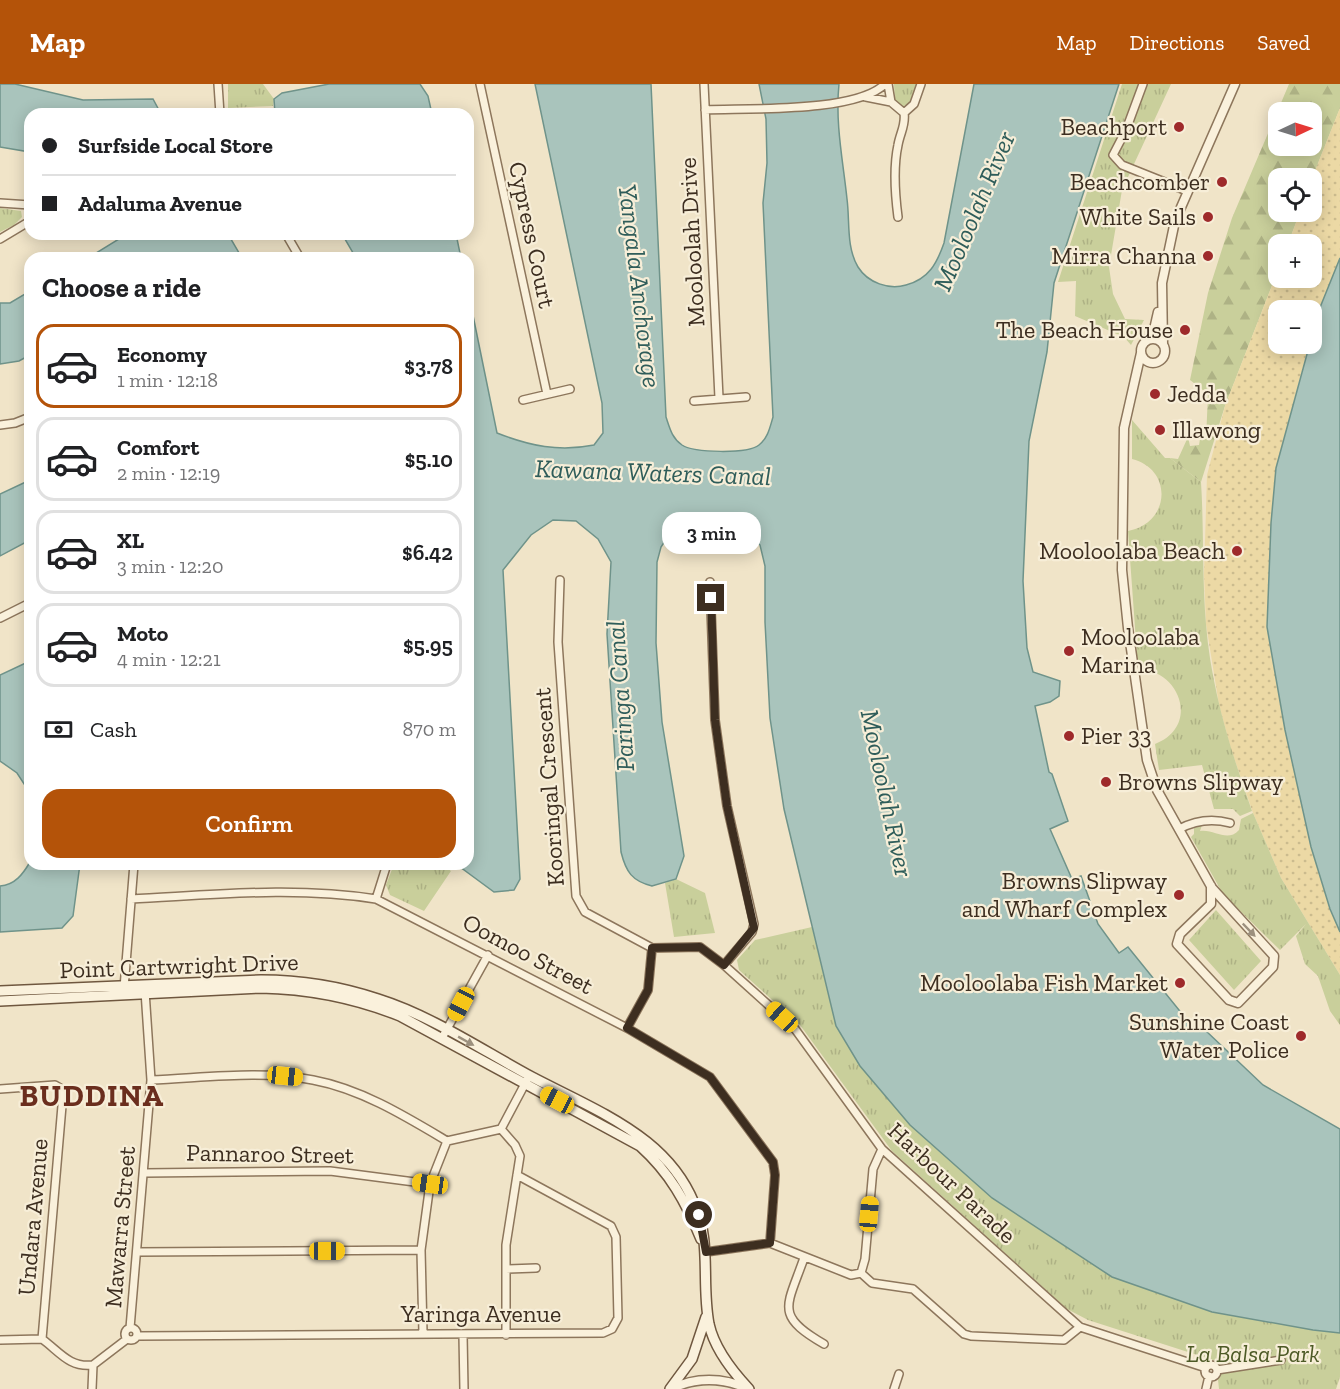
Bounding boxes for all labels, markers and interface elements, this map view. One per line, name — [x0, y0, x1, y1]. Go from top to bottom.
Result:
text: Map — [30, 26, 85, 59]
text: Map — [1057, 30, 1097, 55]
text: Directions — [1130, 30, 1224, 55]
text: Saved — [1257, 30, 1310, 55]
north arrow — [1268, 102, 1322, 156]
map controls — [1268, 102, 1322, 354]
place label: Beachport — [1061, 112, 1167, 141]
marker: Beachport — [1172, 120, 1186, 134]
water label: Mooloolah River — [926, 126, 1022, 296]
text: Surfside Local Store — [78, 132, 273, 159]
street label: Mooloolah Drive — [673, 157, 710, 327]
street label: Cypress Court — [503, 159, 562, 311]
place label: Beachcomber — [1070, 167, 1210, 196]
button: locate — [1268, 168, 1322, 222]
marker: Beachcomber — [1215, 175, 1229, 189]
water label: Yangala Anchorage — [612, 182, 668, 390]
text: Adaluma Avenue — [78, 190, 242, 217]
place label: White Sails — [1080, 202, 1196, 231]
marker: White Sails — [1201, 210, 1215, 224]
button: + — [1268, 234, 1322, 288]
place label: Mirra Channa — [1051, 241, 1196, 270]
marker: Mirra Channa — [1201, 249, 1215, 263]
text: Choose a ride — [42, 272, 201, 304]
button: − — [1268, 300, 1322, 354]
place label: The Beach House — [996, 315, 1173, 344]
marker: The Beach House — [1178, 323, 1192, 337]
icon: car — [45, 339, 99, 393]
text: Economy — [117, 341, 207, 368]
text: $3.78 — [404, 353, 453, 380]
text: 1 min · 12:18 — [117, 368, 218, 392]
place label: Jedda — [1167, 379, 1227, 408]
marker: Jedda — [1148, 387, 1162, 401]
place label: Illawong — [1172, 415, 1261, 444]
marker: Illawong — [1153, 423, 1167, 437]
icon: car — [45, 432, 99, 486]
text: Comfort — [117, 434, 199, 461]
text: $5.10 — [405, 446, 453, 473]
water label: Kawana Waters Canal — [535, 452, 771, 492]
text: 2 min · 12:19 — [117, 461, 220, 485]
callout: 3 min — [662, 511, 760, 553]
text: 3 min — [687, 521, 736, 545]
icon: car — [45, 525, 99, 579]
text: XL — [117, 527, 144, 554]
place label: Mooloolaba Beach — [1039, 536, 1226, 565]
text: $6.42 — [402, 539, 453, 566]
marker: Mooloolaba Beach — [1230, 544, 1244, 558]
text: 3 min · 12:20 — [117, 554, 223, 578]
route end — [697, 584, 724, 611]
icon: car — [45, 618, 99, 672]
text: Moto — [117, 620, 168, 647]
water label: Paringa Canal — [599, 620, 641, 772]
place label: Mooloolaba Marina — [1081, 622, 1200, 679]
text: $5.95 — [403, 632, 453, 659]
marker: Mooloolaba Marina — [1062, 644, 1076, 658]
text: 4 min · 12:21 — [117, 647, 221, 671]
street label: Kooringal Crescent — [527, 687, 570, 887]
water label: Mooloolah River — [854, 706, 920, 880]
icon: cash — [42, 713, 75, 746]
text: Cash — [90, 716, 137, 743]
text: 870 m — [403, 717, 456, 741]
place label: Pier 33 — [1081, 721, 1151, 750]
marker: Pier 33 — [1062, 729, 1076, 743]
place label: Browns Slipway — [1118, 767, 1284, 796]
marker: Browns Slipway — [1099, 775, 1113, 789]
button: Confirm — [42, 789, 456, 858]
place label: Browns Slipway and Wharf Complex — [962, 866, 1168, 923]
marker: Browns Slipway and Wharf Complex — [1172, 888, 1186, 902]
street label: Oomoo Street — [458, 907, 599, 1000]
one-way arrow — [1242, 922, 1256, 936]
street label: Point Cartwright Drive — [59, 947, 299, 984]
place label: Mooloolaba Fish Market — [920, 968, 1168, 997]
marker: Mooloolaba Fish Market — [1173, 976, 1187, 990]
car — [445, 984, 477, 1024]
car — [763, 998, 801, 1036]
place label: Sunshine Coast Water Police — [1129, 1007, 1289, 1064]
marker: Sunshine Coast Water Police — [1294, 1029, 1308, 1043]
one-way arrow — [458, 1036, 475, 1046]
car — [266, 1065, 304, 1087]
district label: BUDDINA — [19, 1078, 165, 1114]
car — [537, 1084, 577, 1116]
street label: Harbour Parade — [882, 1116, 1022, 1249]
street label: Undara Avenue — [11, 1137, 54, 1297]
street label: Pannaroo Street — [186, 1138, 354, 1169]
street label: Mawarra Street — [98, 1145, 141, 1309]
car — [411, 1173, 449, 1195]
car — [858, 1195, 880, 1233]
route start — [685, 1201, 712, 1228]
car — [309, 1242, 345, 1260]
street label: Yaringa Avenue — [400, 1299, 561, 1328]
park label: La Balsa Park — [1186, 1339, 1320, 1368]

